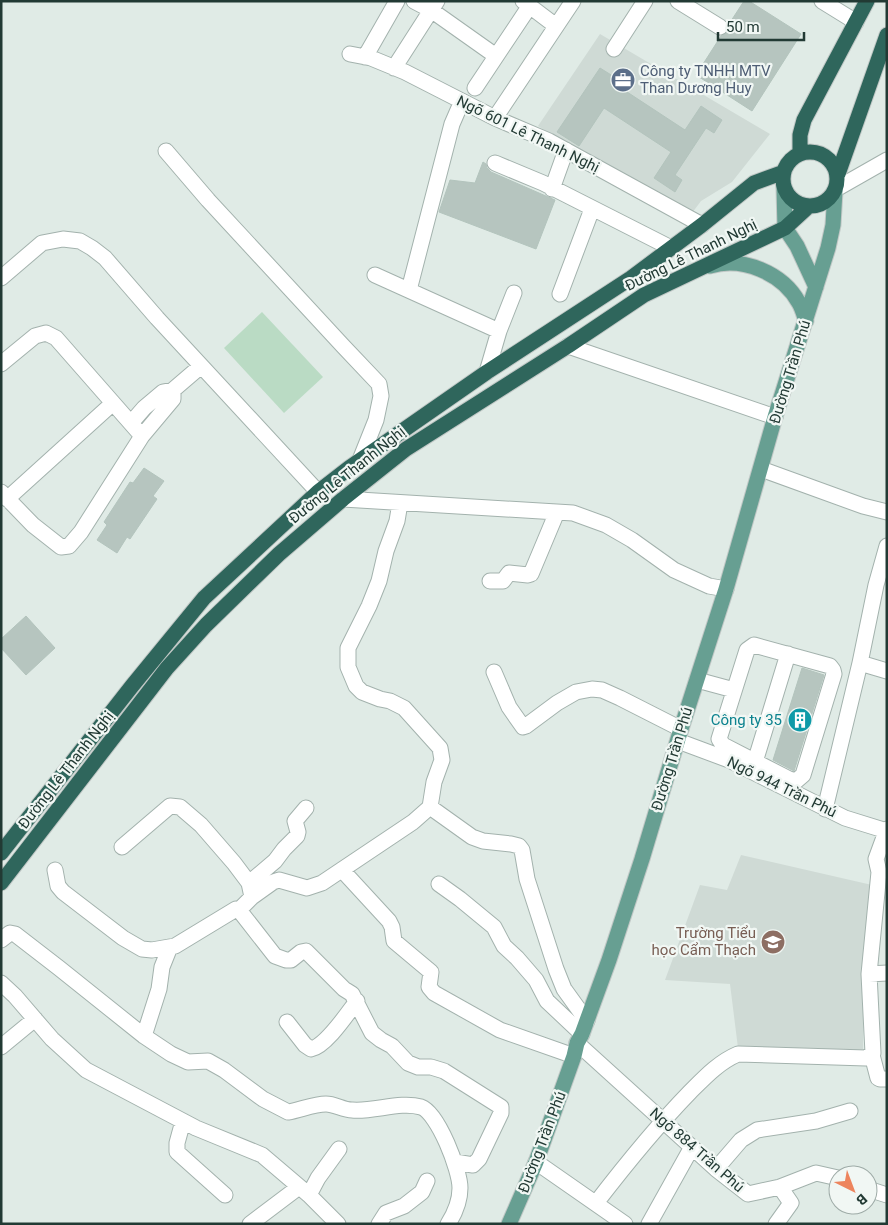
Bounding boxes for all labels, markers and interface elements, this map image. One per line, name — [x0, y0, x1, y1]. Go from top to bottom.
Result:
scale bar — [718, 10, 804, 42]
text: 50 m — [726, 18, 760, 36]
place label: Công ty TNHH MTV Than Dương Huy — [640, 62, 771, 97]
office icon: Công ty TNHH MTV Than Dương Huy — [610, 67, 636, 93]
street label: Ngõ 601 Lê Thanh Nghị — [454, 92, 602, 176]
street label: Đường Lê Thanh Nghị — [622, 215, 760, 295]
street label: Đường Trần Phú — [766, 318, 814, 426]
street label: Đường Lê Thanh Nghị — [285, 423, 409, 527]
street label: Đường Trần Phú — [648, 705, 696, 813]
building icon: Công ty 35 — [787, 707, 813, 733]
street label: Đường Lê Thanh Nghị — [14, 708, 118, 832]
place label: Công ty 35 — [711, 711, 782, 729]
street label: Ngõ 944 Trần Phú — [724, 753, 840, 821]
place label: Trường Tiểu học Cẩm Thạch — [652, 924, 756, 959]
school or university icon: Trường Tiểu học Cẩm Thạch — [760, 929, 786, 955]
street label: Đường Trần Phú — [514, 1089, 570, 1195]
street label: Ngõ 884 Trần Phú — [646, 1104, 748, 1196]
north arrow — [828, 1165, 878, 1215]
text: B — [853, 1191, 870, 1209]

